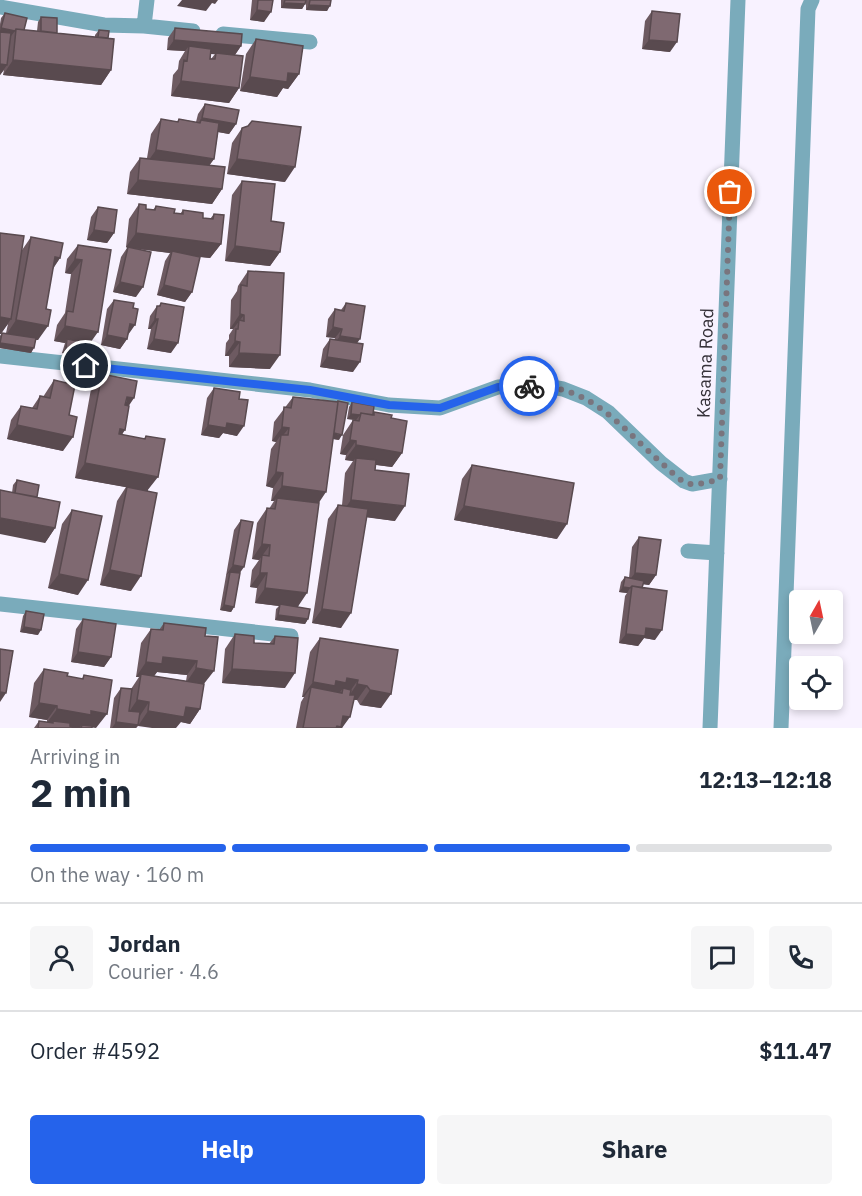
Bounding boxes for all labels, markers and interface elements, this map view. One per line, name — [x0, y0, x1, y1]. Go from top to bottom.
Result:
pin — [704, 166, 755, 217]
icon: bag — [713, 175, 746, 208]
street label: Kasama Road — [692, 308, 718, 418]
pin — [60, 340, 111, 391]
icon: home — [69, 349, 102, 382]
courier — [499, 356, 559, 416]
icon: bike — [513, 370, 546, 403]
north arrow — [789, 590, 843, 644]
map controls — [789, 590, 843, 710]
button: locate — [789, 656, 843, 710]
text: Arriving in — [30, 743, 120, 770]
text: 12:13–12:18 — [699, 765, 832, 794]
text: 2 min — [30, 767, 132, 818]
text: On the way · 160 m — [30, 861, 204, 888]
button: person — [30, 926, 93, 989]
button: chat — [691, 926, 754, 989]
button: phone — [769, 926, 832, 989]
text: Jordan — [108, 929, 181, 958]
text: Courier · 4.6 — [108, 958, 219, 985]
text: Order #4592 — [30, 1036, 160, 1065]
text: $11.47 — [759, 1036, 832, 1065]
button: Help — [30, 1115, 425, 1184]
button: Share — [437, 1115, 832, 1184]

